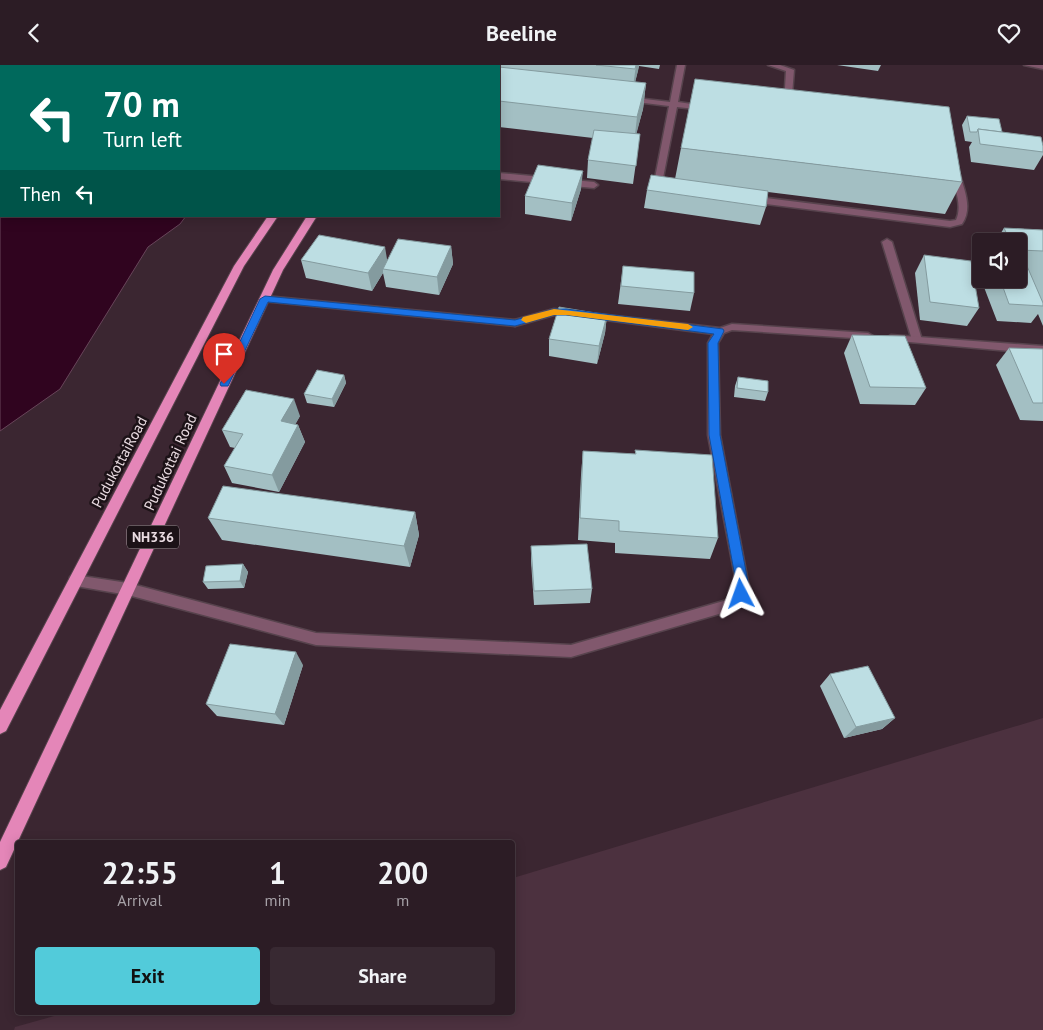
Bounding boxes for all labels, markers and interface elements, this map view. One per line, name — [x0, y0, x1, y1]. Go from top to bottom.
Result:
icon: back — [20, 19, 48, 47]
text: Beeline — [486, 19, 557, 47]
icon: heart — [995, 19, 1023, 47]
text: 70 m — [103, 81, 180, 127]
icon: left — [20, 85, 85, 150]
text: Turn left — [103, 125, 182, 153]
icon: left — [71, 180, 99, 208]
text: Then — [20, 182, 61, 206]
map controls — [972, 233, 1027, 288]
button: sound — [972, 233, 1027, 288]
pin — [203, 333, 245, 384]
icon: arrive — [210, 340, 238, 368]
street label: Pudukottai Road — [139, 411, 201, 513]
street label: PudukottaiRoad — [87, 413, 151, 511]
road number: NH336 — [127, 526, 179, 549]
position arrow — [714, 567, 766, 619]
text: 22:55 — [102, 853, 178, 892]
text: 1 — [269, 853, 286, 892]
text: 200 — [377, 853, 428, 892]
text: Arrival — [117, 890, 162, 910]
text: min — [265, 890, 291, 910]
text: m — [396, 890, 409, 910]
button: Exit — [35, 947, 260, 1005]
button: Share — [270, 947, 495, 1005]

